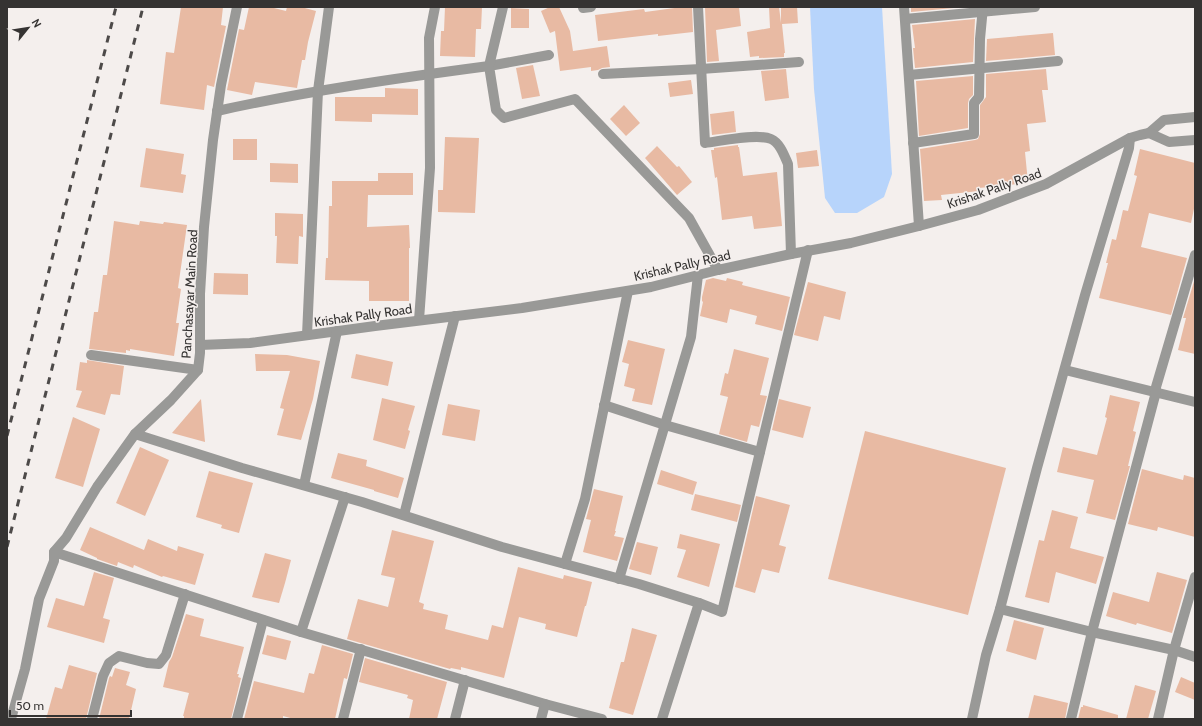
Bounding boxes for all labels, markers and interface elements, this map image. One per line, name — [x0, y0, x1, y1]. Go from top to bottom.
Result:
north arrow — [8, 8, 48, 48]
text: N — [29, 16, 45, 30]
street label: Krishak Pally Road — [945, 164, 1043, 212]
street label: Panchasayar Main Road — [178, 229, 200, 359]
street label: Krishak Pally Road — [632, 246, 732, 284]
street label: Krishak Pally Road — [313, 300, 413, 330]
scale bar — [10, 692, 131, 718]
text: 50 m — [16, 698, 44, 713]

